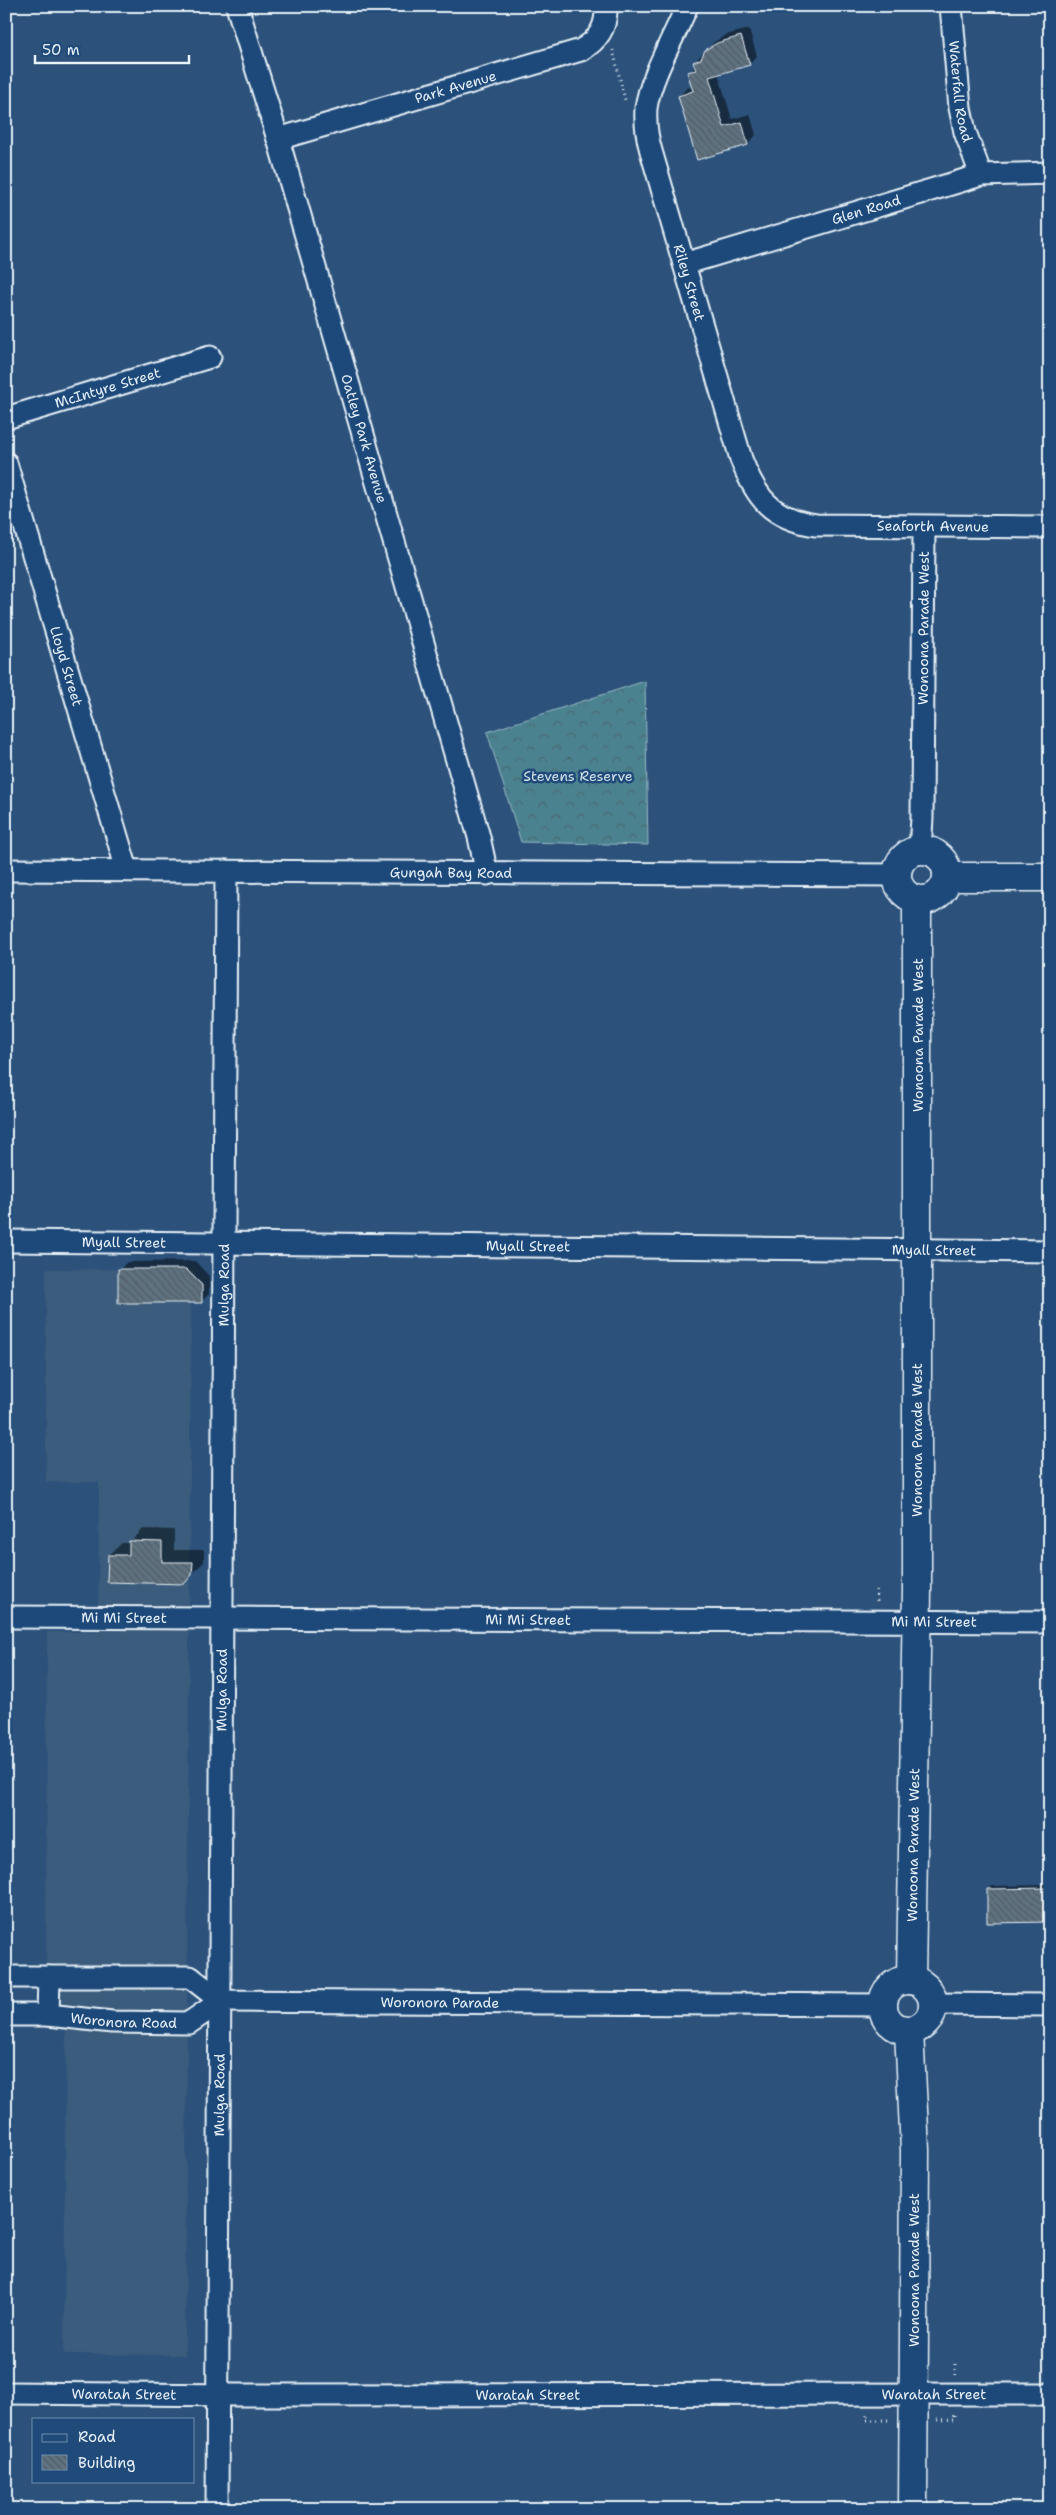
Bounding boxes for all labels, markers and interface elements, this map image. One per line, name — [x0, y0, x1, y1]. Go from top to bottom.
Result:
scale bar — [35, 32, 189, 64]
text: 50 m — [42, 40, 80, 60]
street label: Waterfall Road — [945, 40, 977, 145]
street label: Park Avenue — [413, 66, 499, 107]
street label: Glen Road — [829, 191, 903, 228]
street label: Riley Street — [670, 242, 709, 323]
street label: McIntyre Street — [53, 363, 163, 412]
street label: Oatley Park Avenue — [337, 372, 391, 505]
street label: Seaforth Avenue — [877, 517, 989, 535]
street label: Wonoona Parade West — [914, 551, 933, 705]
street label: Lloyd Street — [46, 624, 87, 708]
park label: Stevens Reserve — [523, 767, 633, 785]
street label: Gungah Bay Road — [390, 863, 512, 882]
street label: Wonoona Parade West — [909, 958, 927, 1112]
street label: Myall Street — [82, 1233, 166, 1252]
street label: Myall Street — [486, 1237, 570, 1255]
street label: Myall Street — [892, 1240, 976, 1259]
street label: Mulga Road — [214, 1243, 233, 1326]
street label: Wonoona Parade West — [908, 1363, 926, 1517]
street label: Mi Mi Street — [81, 1608, 167, 1627]
street label: Mi Mi Street — [485, 1610, 571, 1629]
street label: Mi Mi Street — [891, 1612, 977, 1631]
street label: Mulga Road — [212, 1648, 231, 1731]
street label: Wonoona Parade West — [903, 1768, 923, 1922]
street label: Woronora Parade — [380, 1993, 499, 2012]
street label: Woronora Road — [69, 2009, 177, 2032]
street label: Mulga Road — [210, 2053, 229, 2136]
street label: Wonoona Parade West — [905, 2193, 923, 2347]
street label: Waratah Street — [71, 2385, 177, 2403]
street label: Waratah Street — [882, 2385, 986, 2403]
street label: Waratah Street — [476, 2386, 580, 2404]
legend — [32, 2418, 195, 2482]
text: Road — [78, 2427, 116, 2447]
text: Building — [78, 2453, 135, 2473]

